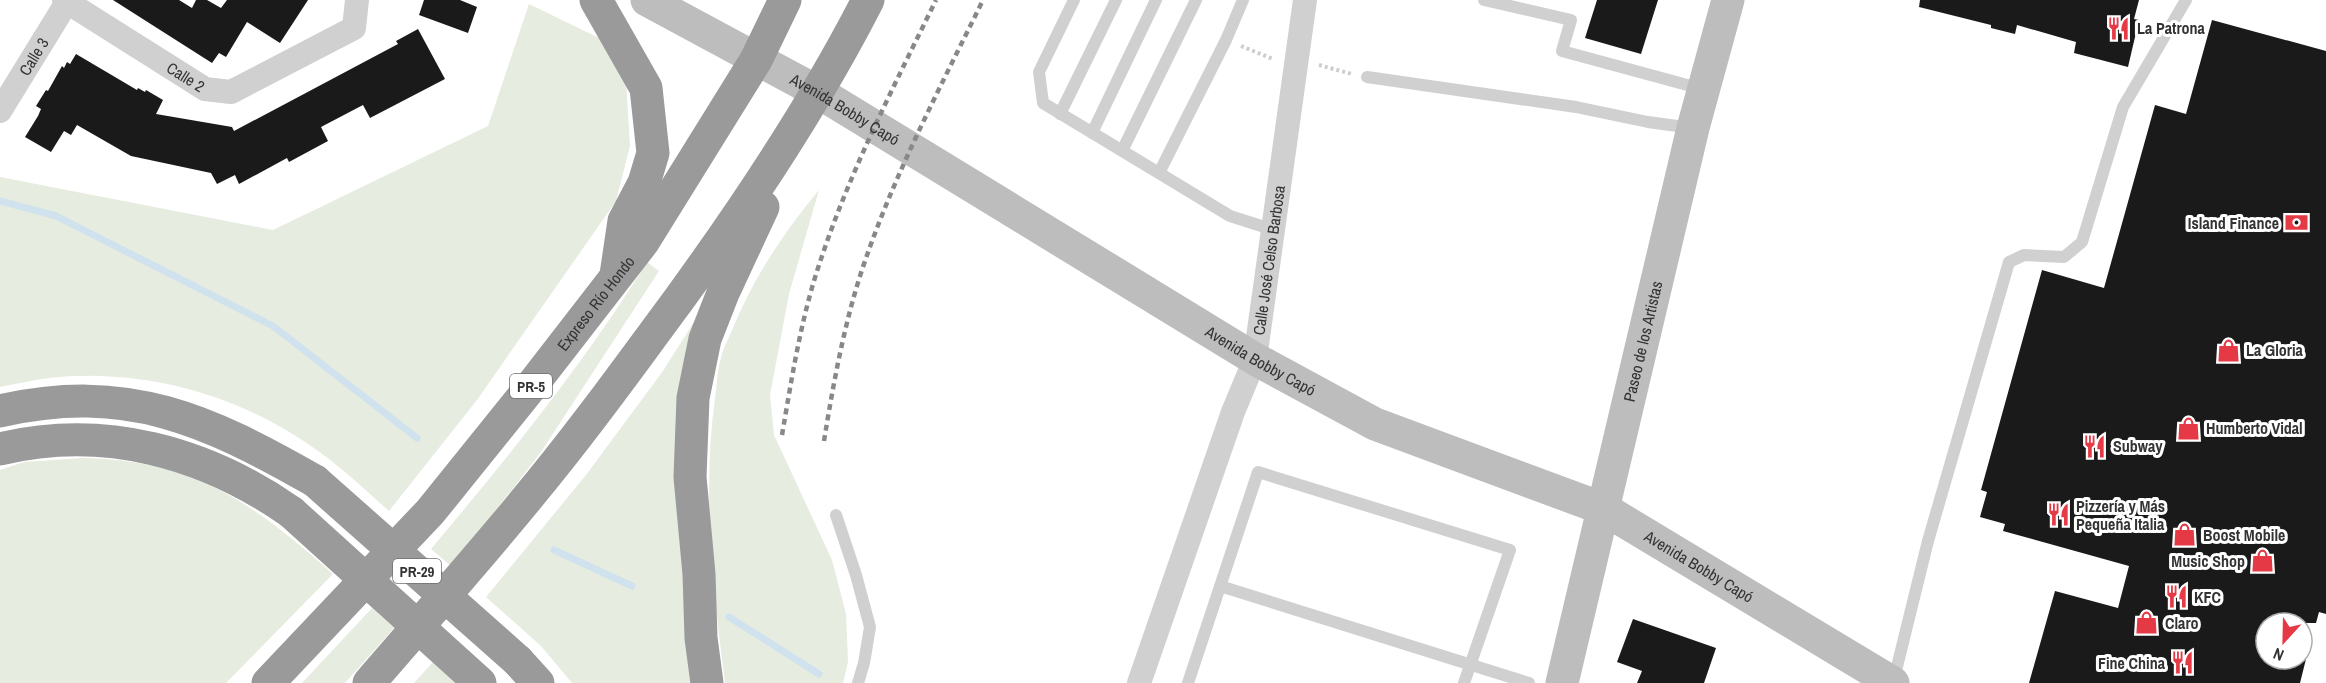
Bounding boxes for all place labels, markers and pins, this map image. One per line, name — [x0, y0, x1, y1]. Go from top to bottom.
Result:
restaurant icon: La Patrona — [2106, 15, 2132, 41]
place label: La Patrona — [2137, 17, 2206, 39]
bank icon: Island Finance — [2284, 210, 2310, 236]
place label: Island Finance — [2188, 212, 2279, 234]
shop icon: La Gloria — [2215, 337, 2241, 363]
place label: La Gloria — [2246, 339, 2304, 361]
shop icon: Humberto Vidal — [2175, 415, 2201, 441]
place label: Humberto Vidal — [2206, 417, 2303, 439]
restaurant icon: Subway — [2082, 433, 2108, 459]
place label: Subway — [2113, 435, 2163, 457]
place label: Pizzería y Más Pequeña Italia — [2076, 495, 2165, 535]
restaurant icon: Pizzería y Más Pequeña Italia — [2045, 502, 2071, 528]
shop icon: Boost Mobile — [2172, 522, 2198, 548]
place label: Boost Mobile — [2203, 524, 2285, 546]
shop icon: Music Shop — [2250, 548, 2276, 574]
place label: Music Shop — [2171, 550, 2245, 572]
restaurant icon: KFC — [2163, 584, 2189, 610]
place label: KFC — [2194, 586, 2221, 608]
shop icon: Claro — [2134, 610, 2160, 636]
place label: Claro — [2165, 612, 2199, 634]
restaurant icon: Fine China — [2170, 650, 2196, 676]
place label: Fine China — [2098, 652, 2166, 674]

